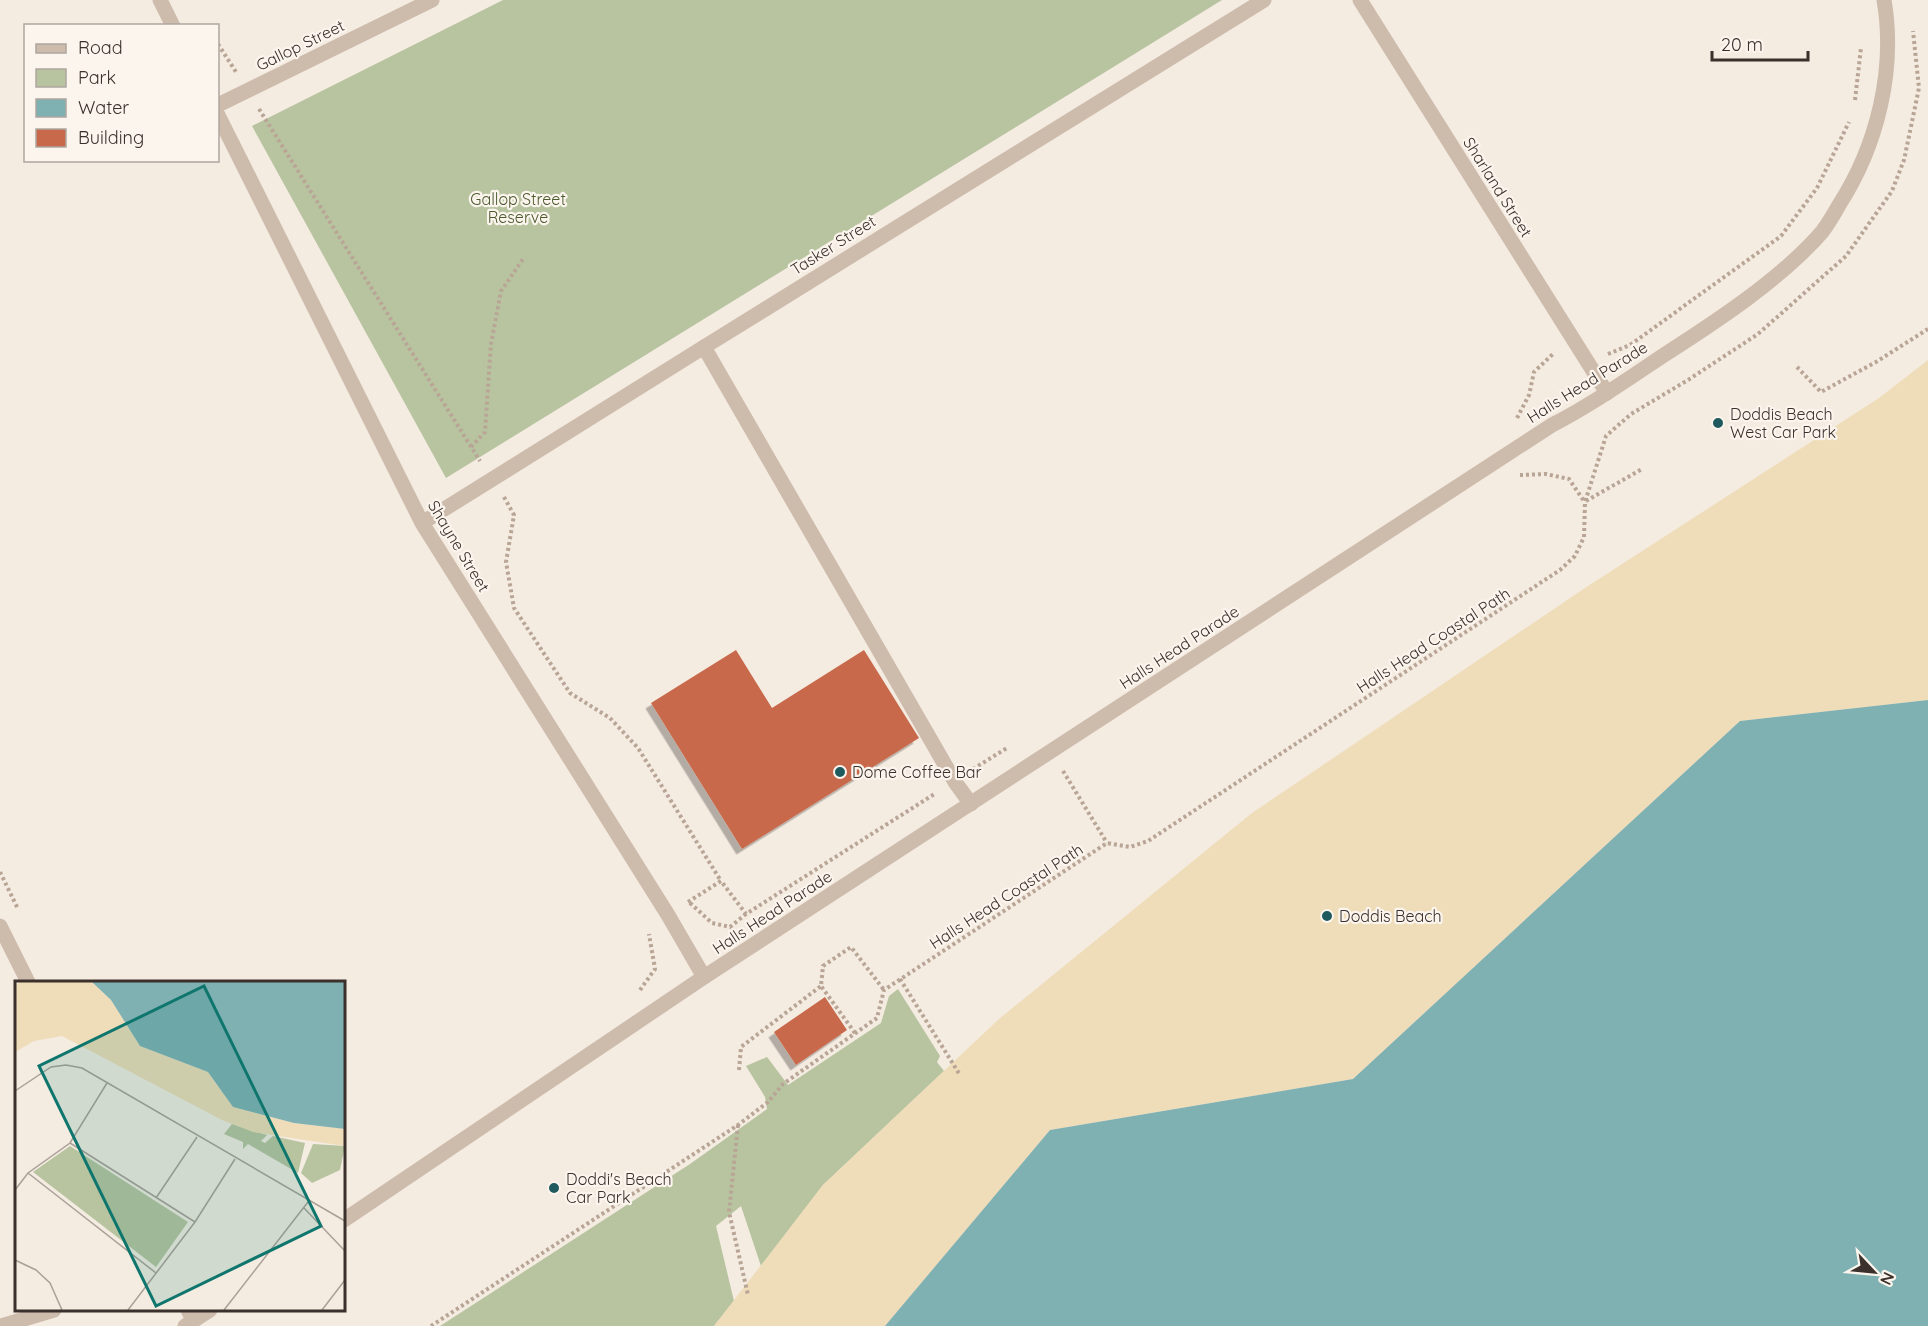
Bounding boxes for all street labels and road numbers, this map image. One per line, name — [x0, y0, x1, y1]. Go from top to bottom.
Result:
street label: Gallop Street — [253, 15, 347, 75]
street label: Sharland Street — [1459, 133, 1537, 241]
street label: Tasker Street — [787, 211, 879, 279]
street label: Halls Head Parade — [1523, 337, 1651, 427]
street label: Shayne Street — [424, 497, 494, 595]
street label: Halls Head Coastal Path — [1352, 583, 1514, 697]
street label: Halls Head Parade — [1116, 601, 1242, 693]
street label: Halls Head Coastal Path — [925, 839, 1087, 953]
street label: Halls Head Parade — [709, 866, 835, 958]

